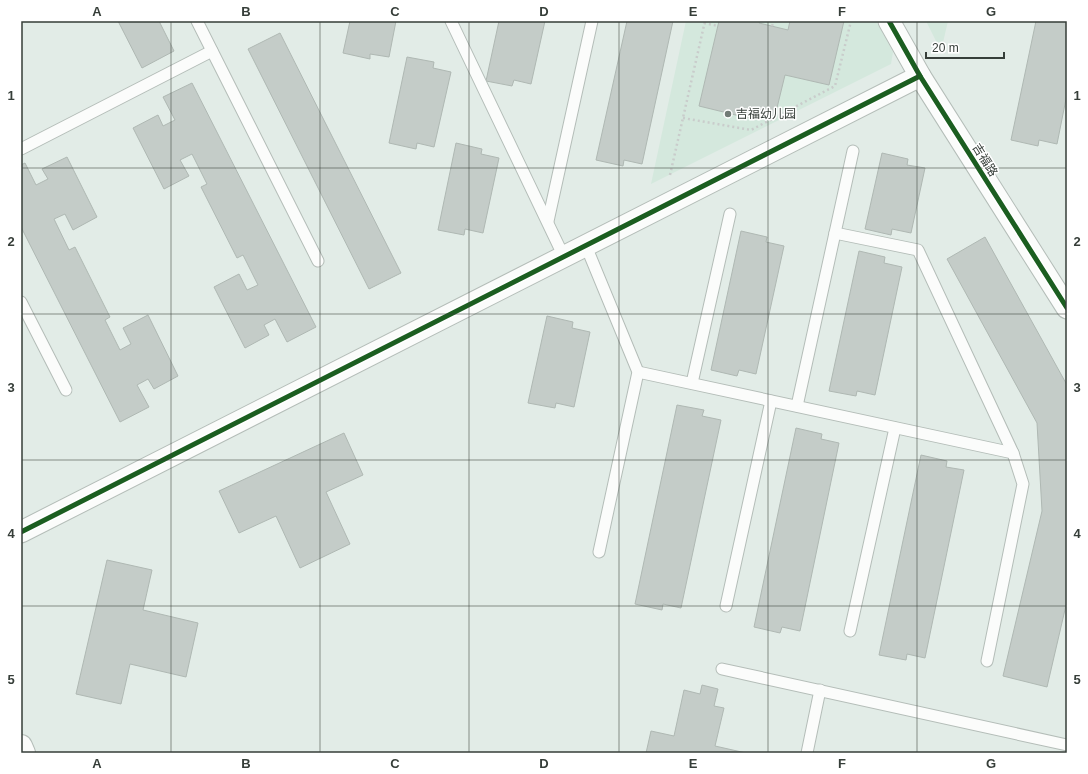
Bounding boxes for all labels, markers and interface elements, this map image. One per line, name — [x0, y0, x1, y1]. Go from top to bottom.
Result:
text: A — [92, 4, 102, 19]
text: B — [241, 4, 251, 19]
text: C — [390, 4, 400, 19]
text: D — [539, 4, 549, 19]
text: E — [689, 4, 698, 19]
text: F — [838, 4, 846, 19]
text: G — [986, 4, 996, 19]
scale bar — [926, 34, 1004, 60]
text: 20 m — [932, 41, 959, 55]
text: 1 — [7, 88, 15, 103]
text: 1 — [1073, 88, 1081, 103]
place label: 吉福幼儿园 — [736, 107, 796, 121]
marker: 吉福幼儿园 — [723, 109, 733, 119]
street label: 吉福路 — [970, 141, 1000, 179]
text: 2 — [7, 234, 15, 249]
text: 2 — [1073, 234, 1081, 249]
text: 3 — [7, 380, 15, 395]
text: 3 — [1073, 380, 1081, 395]
text: 4 — [7, 526, 15, 541]
text: 4 — [1073, 526, 1081, 541]
text: 5 — [7, 672, 15, 687]
text: 5 — [1073, 672, 1081, 687]
text: A — [92, 756, 102, 771]
text: B — [241, 756, 251, 771]
text: C — [390, 756, 400, 771]
text: D — [539, 756, 549, 771]
text: E — [689, 756, 698, 771]
text: F — [838, 756, 846, 771]
text: G — [986, 756, 996, 771]

